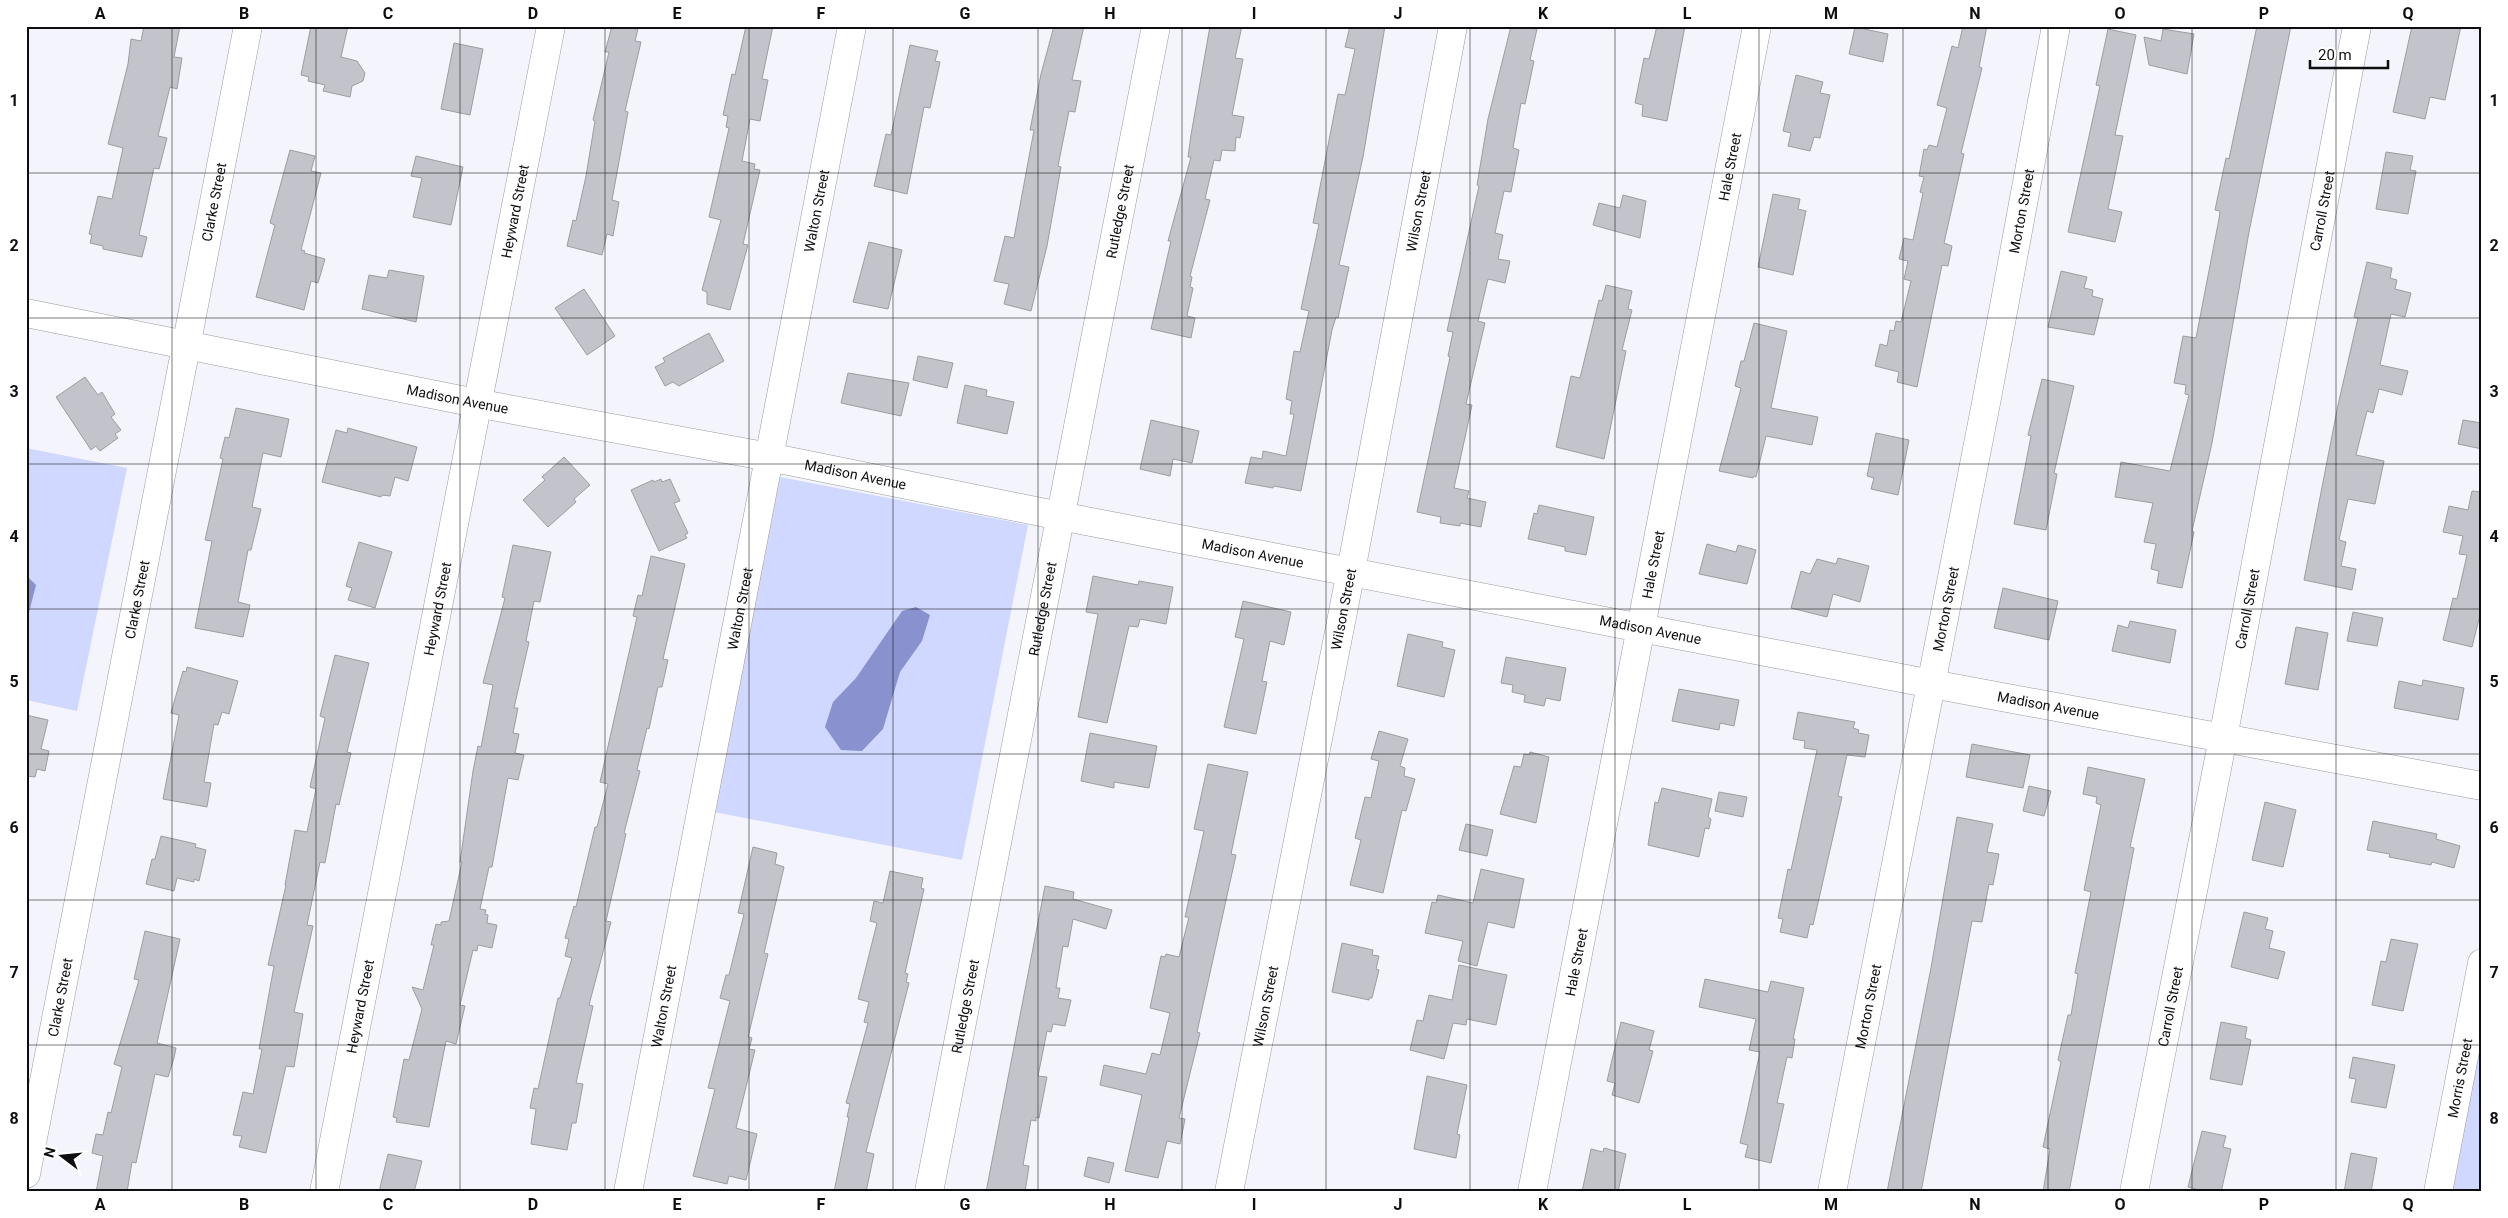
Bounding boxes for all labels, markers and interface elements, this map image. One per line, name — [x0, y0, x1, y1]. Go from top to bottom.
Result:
text: A — [95, 4, 106, 23]
text: B — [239, 4, 249, 23]
text: C — [383, 4, 393, 23]
text: D — [528, 4, 538, 23]
text: E — [673, 4, 682, 23]
text: F — [817, 4, 826, 23]
text: G — [960, 4, 971, 23]
text: H — [1104, 4, 1116, 23]
text: I — [1252, 4, 1256, 23]
text: J — [1394, 4, 1402, 23]
text: K — [1538, 4, 1549, 23]
text: L — [1683, 4, 1692, 23]
text: M — [1824, 4, 1838, 23]
text: N — [1969, 4, 1981, 23]
text: O — [2114, 4, 2126, 23]
text: P — [2259, 4, 2269, 23]
text: Q — [2402, 4, 2414, 23]
scale bar — [2310, 38, 2388, 70]
text: 20 m — [2318, 46, 2352, 64]
text: 1 — [9, 91, 19, 110]
text: 1 — [2489, 91, 2499, 110]
street label: Hale Street — [1715, 131, 1744, 202]
street label: Clarke Street — [199, 161, 229, 243]
street label: Heyward Street — [498, 163, 532, 260]
street label: Rutledge Street — [1103, 163, 1137, 260]
street label: Morton Street — [2006, 167, 2037, 255]
street label: Walton Street — [801, 168, 832, 254]
street label: Wilson Street — [1403, 169, 1434, 253]
street label: Carroll Street — [2307, 169, 2338, 252]
text: 2 — [9, 236, 19, 255]
text: 2 — [2489, 236, 2499, 255]
street label: Madison Avenue — [405, 381, 510, 417]
text: 3 — [9, 382, 19, 401]
text: 3 — [2489, 382, 2499, 401]
street label: Madison Avenue — [803, 456, 908, 493]
text: 4 — [9, 527, 19, 546]
text: 4 — [2489, 527, 2499, 546]
street label: Hale Street — [1639, 529, 1668, 600]
street label: Madison Avenue — [1200, 535, 1305, 571]
street label: Clarke Street — [122, 559, 153, 640]
street label: Heyward Street — [421, 560, 455, 657]
street label: Rutledge Street — [1026, 560, 1060, 657]
street label: Morton Street — [1930, 565, 1962, 653]
street label: Walton Street — [724, 566, 756, 651]
street label: Wilson Street — [1328, 567, 1359, 651]
street label: Carroll Street — [2232, 567, 2263, 650]
street label: Madison Avenue — [1598, 612, 1703, 647]
text: 5 — [9, 672, 19, 691]
text: 5 — [2489, 672, 2499, 691]
street label: Madison Avenue — [1996, 688, 2101, 723]
text: 6 — [9, 818, 19, 837]
text: 6 — [2489, 818, 2499, 837]
street label: Hale Street — [1562, 926, 1591, 998]
street label: Clarke Street — [45, 956, 76, 1038]
street label: Heyward Street — [343, 958, 377, 1055]
street label: Rutledge Street — [948, 958, 982, 1055]
street label: Morton Street — [1852, 962, 1884, 1050]
text: 7 — [9, 963, 19, 982]
street label: Walton Street — [648, 963, 680, 1049]
text: 7 — [2489, 963, 2499, 982]
street label: Wilson Street — [1250, 964, 1281, 1049]
street label: Carroll Street — [2155, 965, 2186, 1048]
street label: Morris Street — [2444, 1036, 2475, 1119]
text: 8 — [9, 1109, 19, 1128]
text: 8 — [2489, 1109, 2499, 1128]
north arrow — [38, 1130, 88, 1180]
text: N — [40, 1145, 59, 1159]
text: A — [95, 1195, 106, 1214]
text: B — [239, 1195, 249, 1214]
text: C — [383, 1195, 393, 1214]
text: D — [528, 1195, 538, 1214]
text: E — [673, 1195, 682, 1214]
text: F — [817, 1195, 826, 1214]
text: G — [960, 1195, 971, 1214]
text: H — [1104, 1195, 1116, 1214]
text: I — [1252, 1195, 1256, 1214]
text: J — [1394, 1195, 1402, 1214]
text: K — [1538, 1195, 1549, 1214]
text: L — [1683, 1195, 1692, 1214]
text: M — [1824, 1195, 1838, 1214]
text: N — [1969, 1195, 1981, 1214]
text: O — [2114, 1195, 2126, 1214]
text: P — [2259, 1195, 2269, 1214]
text: Q — [2402, 1195, 2414, 1214]

